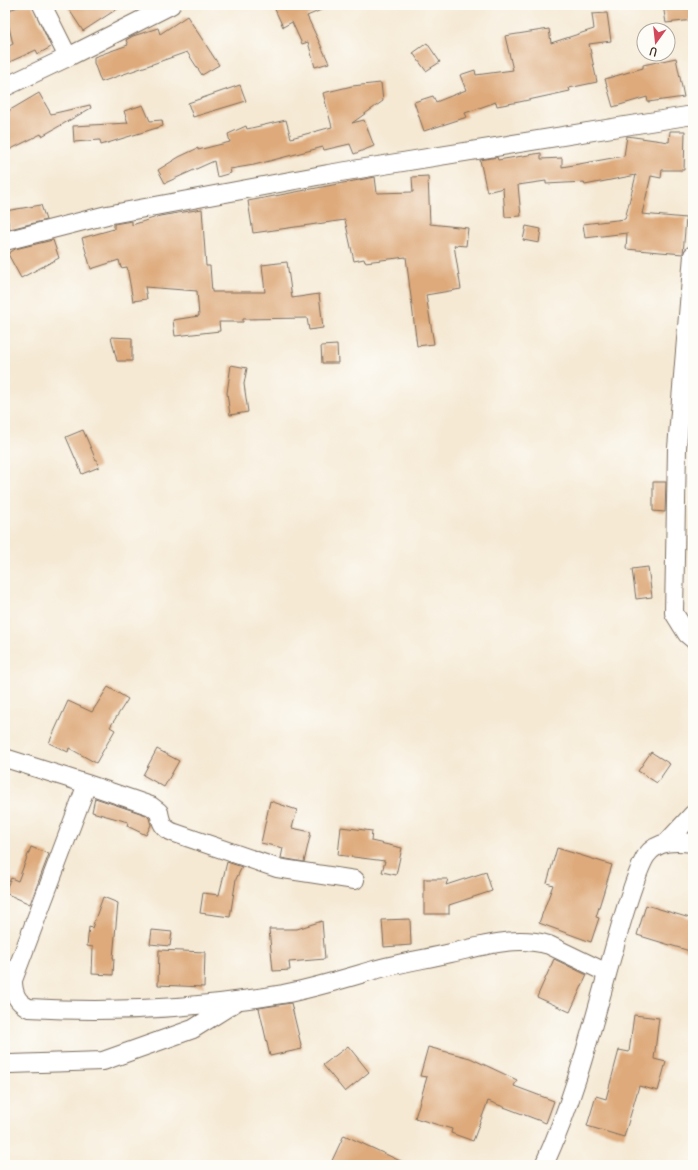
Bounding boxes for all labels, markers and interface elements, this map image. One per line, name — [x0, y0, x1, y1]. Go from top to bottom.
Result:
north arrow — [636, 22, 676, 62]
text: U — [648, 44, 659, 59]

